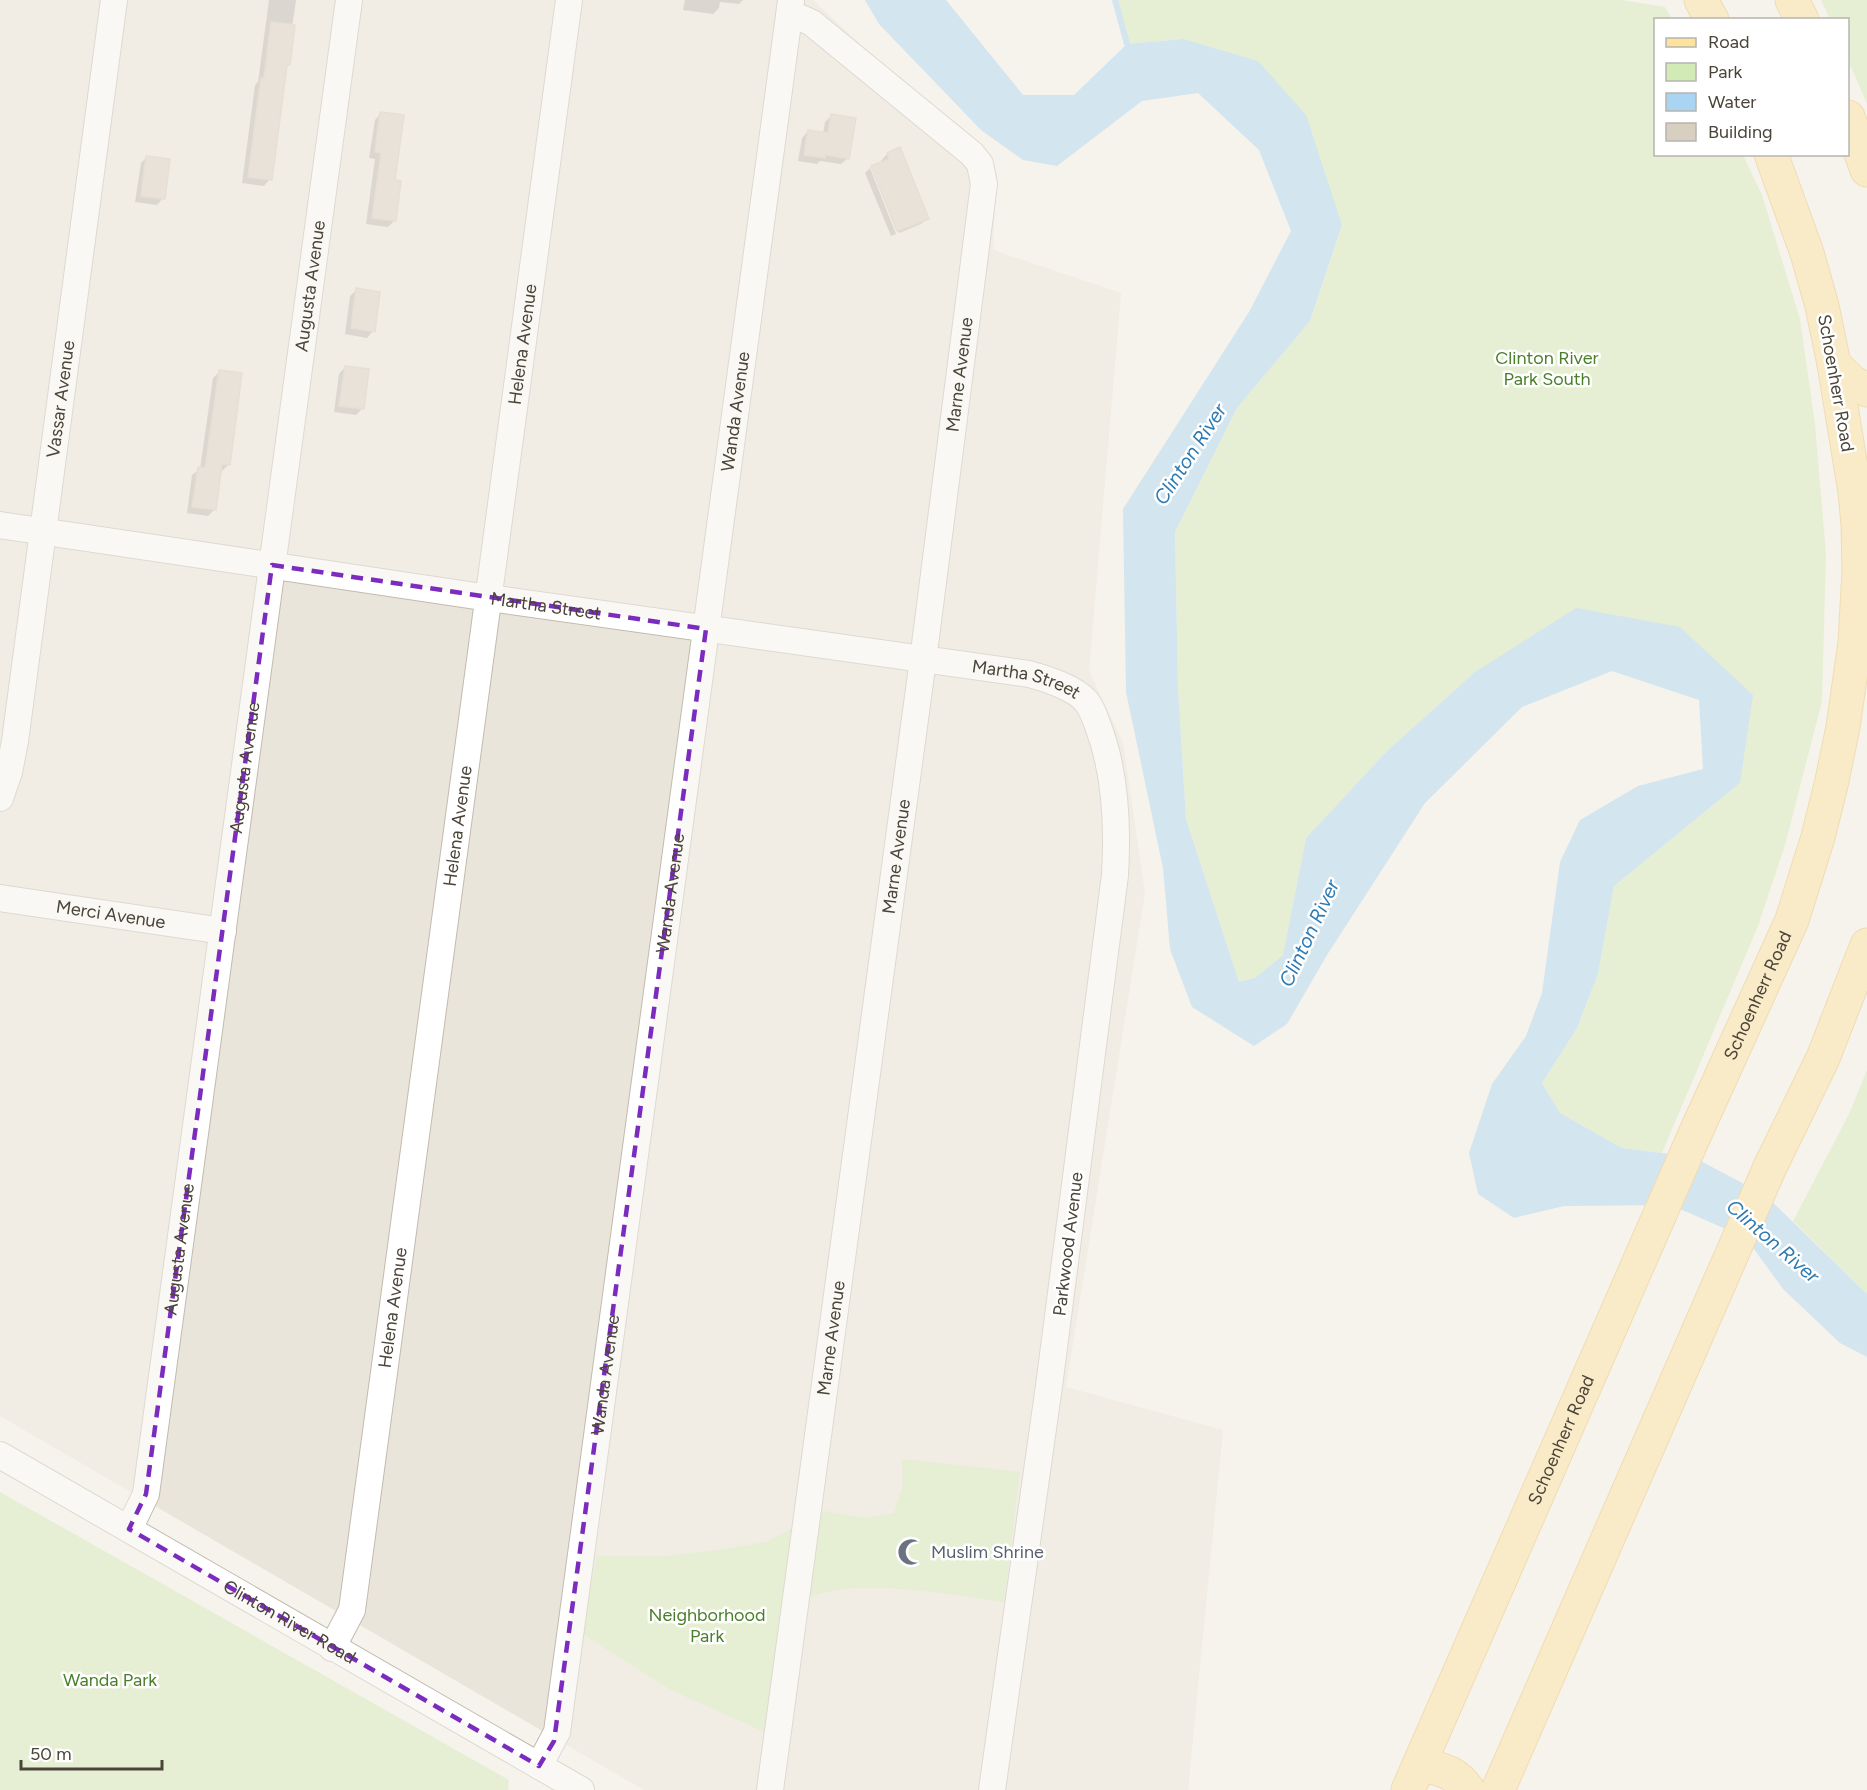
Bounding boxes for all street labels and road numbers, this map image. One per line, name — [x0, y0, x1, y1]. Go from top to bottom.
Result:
street label: Augusta Avenue — [290, 219, 330, 353]
street label: Helena Avenue — [504, 282, 542, 406]
street label: Schoenherr Road — [1813, 313, 1859, 453]
street label: Marne Avenue — [941, 316, 978, 433]
street label: Vassar Avenue — [42, 339, 79, 459]
street label: Wanda Avenue — [717, 350, 755, 473]
street label: Martha Street — [489, 587, 603, 625]
street label: Martha Street — [971, 655, 1085, 704]
street label: Augusta Avenue — [225, 700, 265, 835]
street label: Helena Avenue — [439, 764, 477, 888]
street label: Marne Avenue — [878, 798, 915, 915]
street label: Wanda Avenue — [651, 832, 689, 954]
street label: Merci Avenue — [55, 895, 167, 933]
street label: Schoenherr Road — [1719, 928, 1796, 1064]
street label: Parkwood Avenue — [1048, 1171, 1088, 1317]
street label: Augusta Avenue — [159, 1182, 199, 1316]
street label: Helena Avenue — [374, 1246, 412, 1369]
street label: Marne Avenue — [813, 1279, 850, 1397]
street label: Wanda Avenue — [586, 1313, 624, 1436]
street label: Schoenherr Road — [1523, 1372, 1599, 1508]
street label: Clinton River Road — [219, 1575, 360, 1669]

